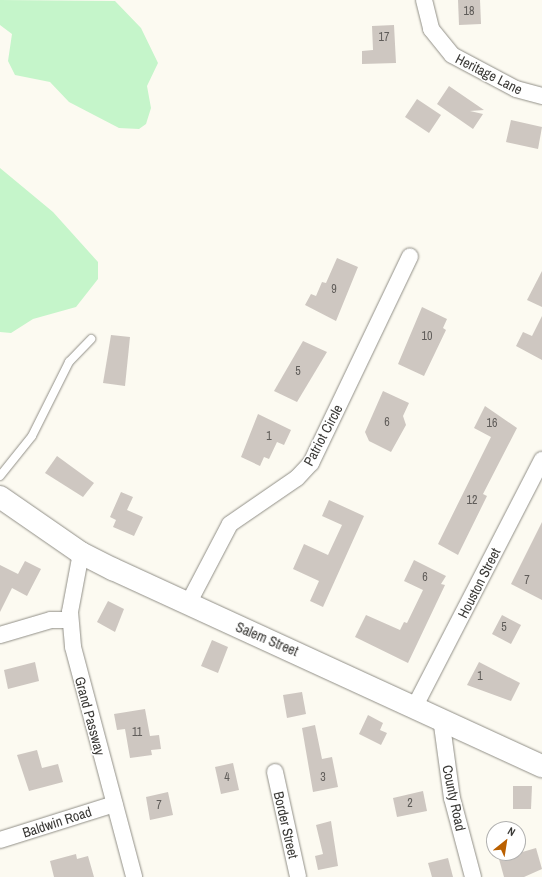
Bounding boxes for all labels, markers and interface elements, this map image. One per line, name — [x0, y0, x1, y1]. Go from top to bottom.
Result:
house number: 18 — [464, 5, 474, 19]
house number: 17 — [379, 31, 389, 45]
street label: Heritage Lane — [453, 50, 525, 98]
house number: 9 — [331, 283, 337, 297]
house number: 10 — [422, 330, 432, 344]
house number: 5 — [295, 365, 301, 379]
street label: Patriot Circle — [300, 401, 346, 469]
house number: 6 — [384, 416, 390, 430]
house number: 16 — [487, 417, 497, 431]
house number: 1 — [266, 430, 272, 444]
house number: 12 — [467, 494, 477, 508]
street label: Houston Street — [454, 545, 504, 621]
house number: 6 — [422, 571, 428, 585]
house number: 7 — [524, 574, 530, 588]
street label: Salem Street — [233, 618, 301, 660]
house number: 5 — [501, 621, 507, 635]
house number: 1 — [477, 670, 483, 684]
street label: Grand Passway — [71, 675, 109, 757]
house number: 11 — [132, 726, 142, 740]
street label: County Road — [439, 763, 469, 833]
house number: 4 — [224, 771, 230, 785]
house number: 3 — [320, 771, 326, 785]
street label: Border Street — [270, 790, 302, 860]
house number: 2 — [407, 797, 413, 811]
house number: 7 — [156, 799, 162, 813]
street label: Baldwin Road — [20, 803, 94, 841]
north arrow — [486, 821, 526, 861]
text: N — [505, 824, 518, 839]

